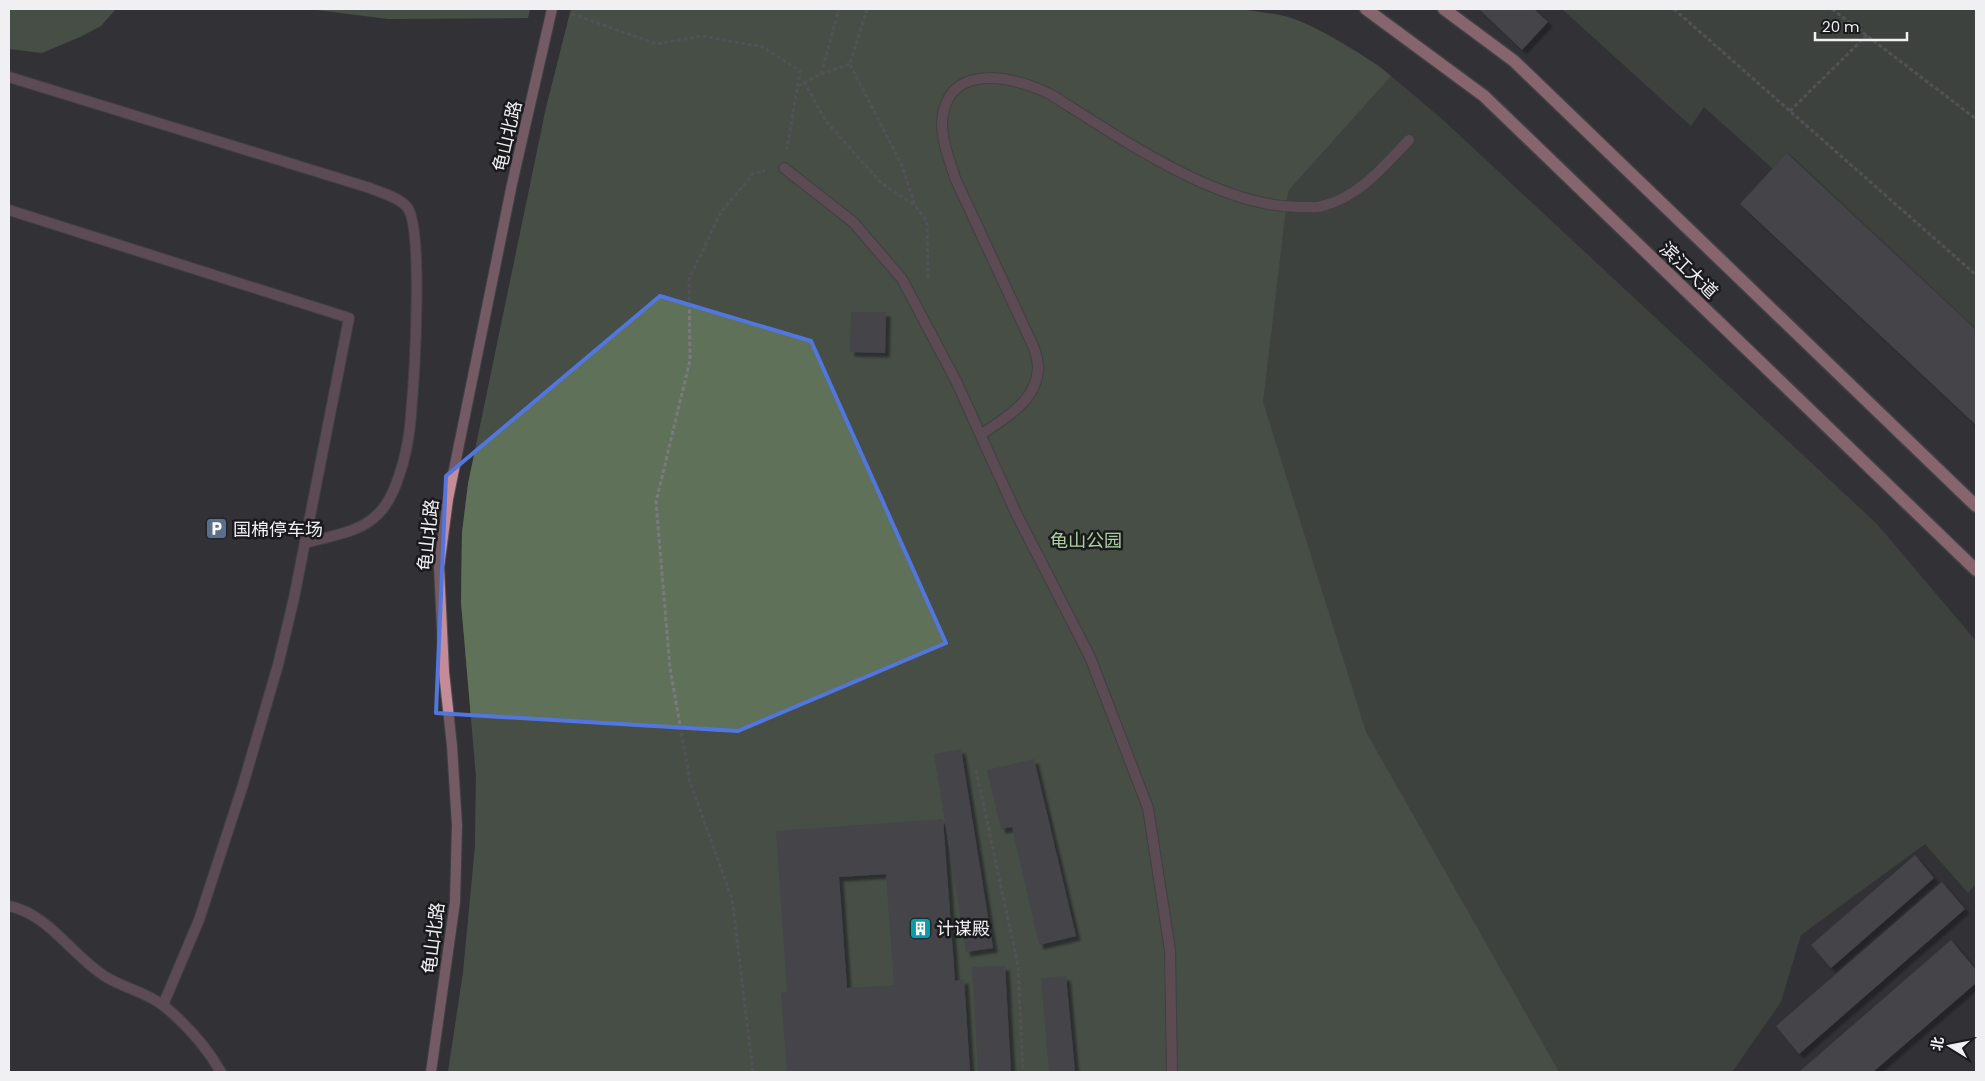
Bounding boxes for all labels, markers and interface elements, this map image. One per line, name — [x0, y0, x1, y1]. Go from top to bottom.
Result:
scale bar — [1815, 10, 1908, 42]
text: 20 m — [1822, 16, 1860, 37]
street label: 龟山北路 — [487, 98, 527, 174]
street label: 滨江大道 — [1654, 236, 1724, 304]
street label: 龟山北路 — [412, 498, 444, 572]
parking icon: 国棉停车场 — [205, 517, 229, 541]
place label: 国棉停车场 — [233, 517, 323, 542]
park label: 龟山公园 — [1050, 528, 1122, 553]
street label: 龟山北路 — [416, 901, 450, 975]
building icon: 计谋殿 — [908, 916, 932, 940]
place label: 计谋殿 — [936, 916, 990, 941]
north arrow — [1925, 1021, 1975, 1071]
text: 北 — [1926, 1035, 1948, 1052]

